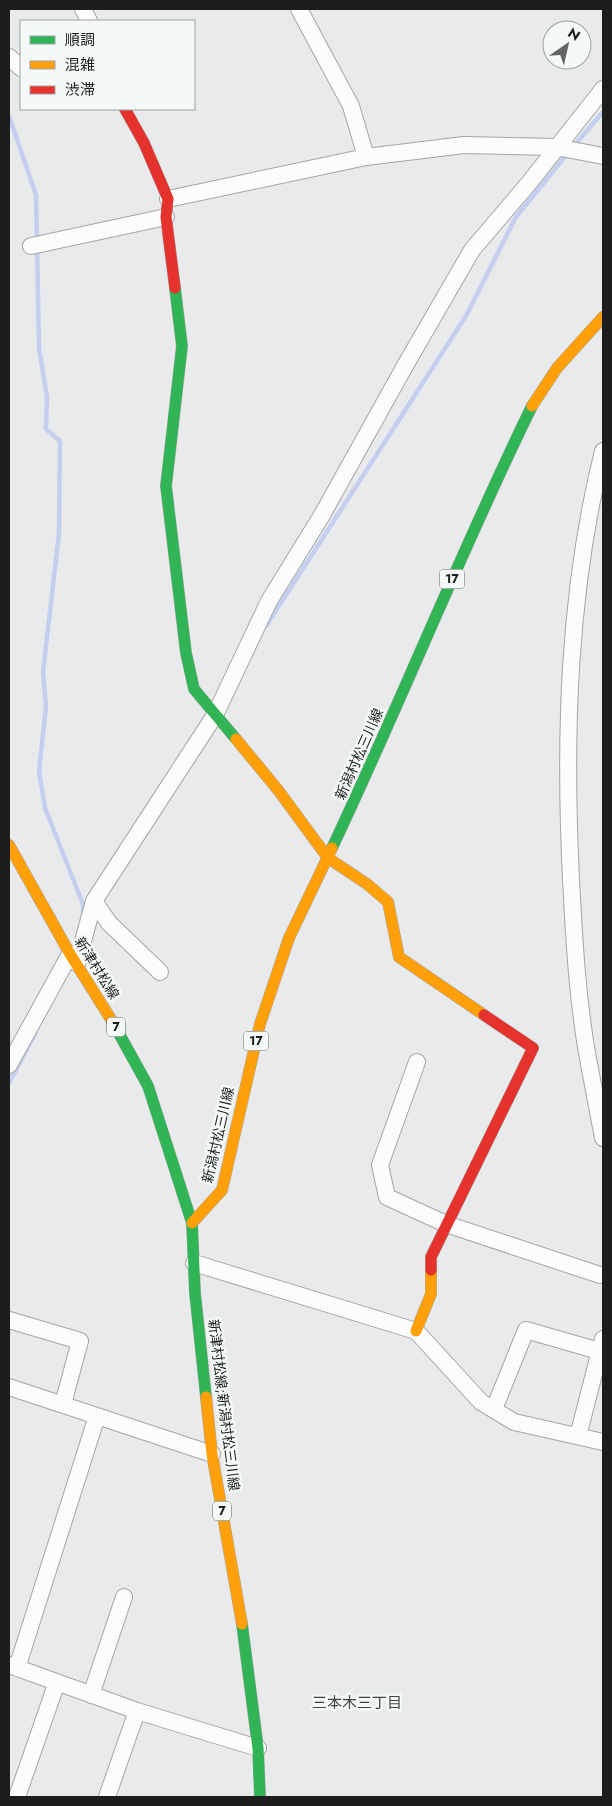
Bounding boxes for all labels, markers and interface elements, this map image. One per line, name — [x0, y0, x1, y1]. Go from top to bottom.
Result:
legend — [20, 20, 195, 110]
north arrow — [542, 20, 592, 70]
text: N — [564, 23, 584, 46]
text: 順調 — [65, 29, 95, 51]
text: 混雑 — [65, 54, 95, 76]
text: 渋滞 — [65, 79, 95, 101]
road number: 17 — [440, 570, 464, 588]
street label: 新潟村松三川線 — [330, 705, 388, 803]
street label: 新津村松線 — [70, 933, 124, 1003]
road number: 7 — [107, 1018, 125, 1036]
road number: 17 — [244, 1032, 268, 1050]
street label: 新潟村松三川線 — [197, 1085, 239, 1185]
street label: 新津村松線;新潟村松三川線 — [204, 1318, 244, 1492]
road number: 7 — [213, 1502, 231, 1520]
district label: 三本木三丁目 — [312, 1692, 402, 1714]

